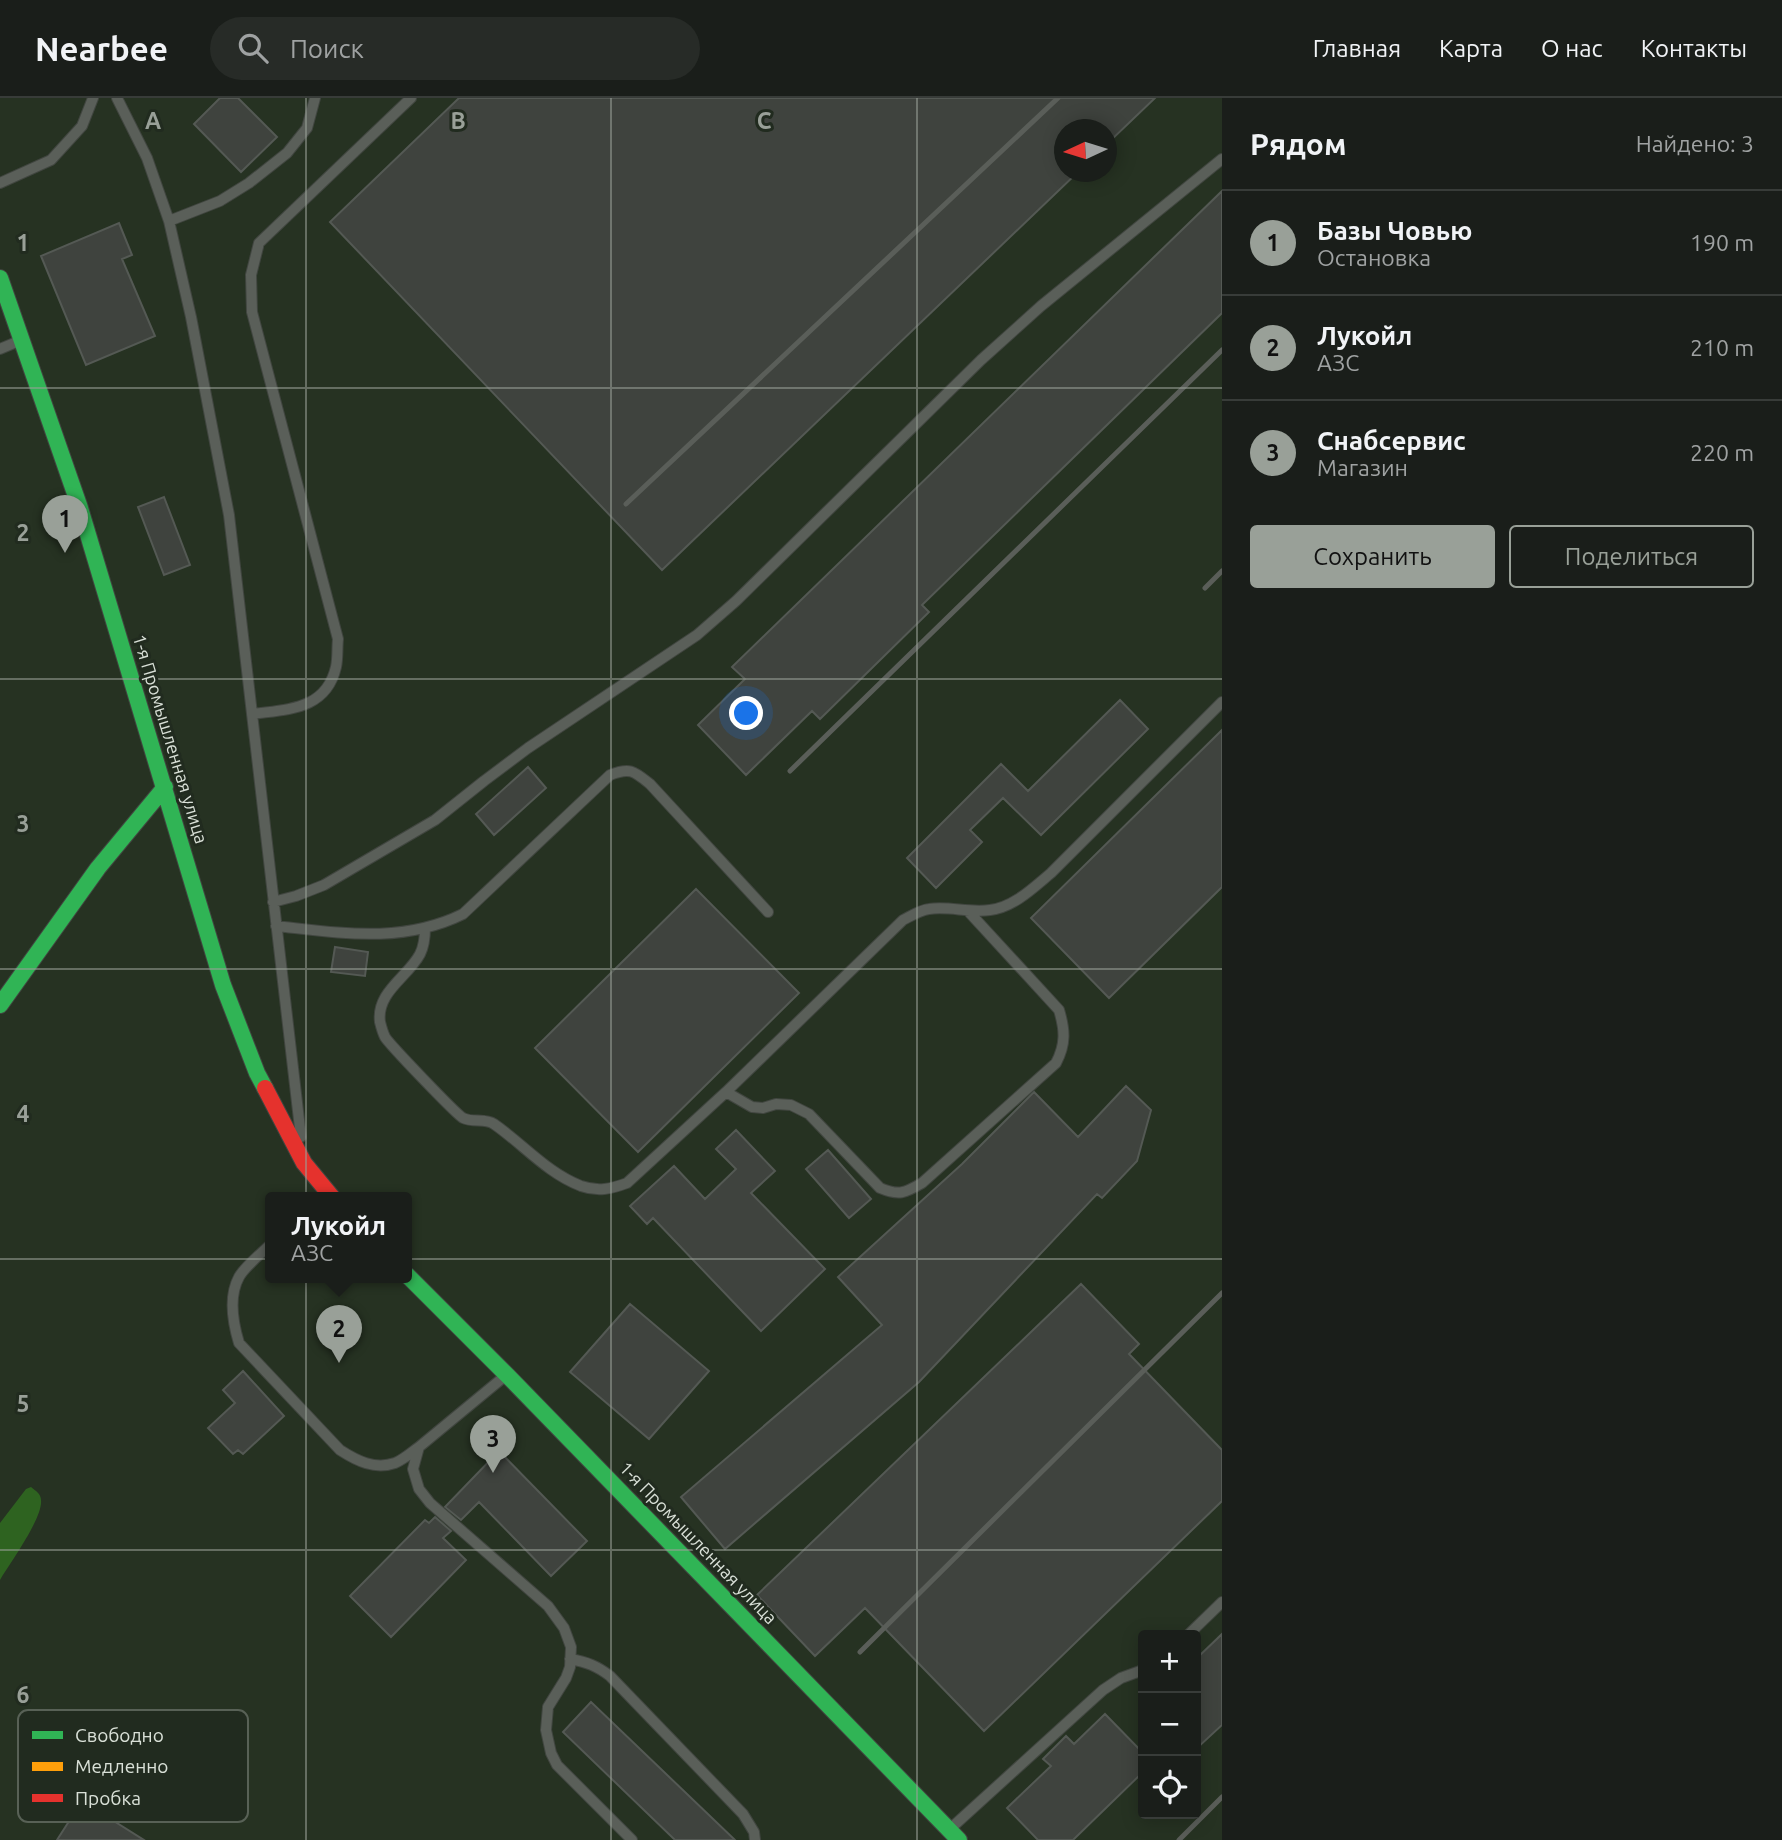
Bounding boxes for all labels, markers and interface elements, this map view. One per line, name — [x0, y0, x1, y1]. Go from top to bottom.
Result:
search box — [210, 17, 700, 80]
icon: search — [234, 29, 272, 67]
text: Nearbee — [35, 30, 168, 67]
text: Поиск — [290, 34, 364, 63]
text: Главная — [1313, 35, 1401, 62]
text: Карта — [1439, 35, 1503, 62]
text: О нас — [1541, 35, 1603, 62]
text: Контакты — [1641, 35, 1747, 62]
text: A — [145, 108, 161, 133]
text: B — [450, 108, 466, 133]
text: C — [757, 108, 772, 133]
north arrow — [1054, 119, 1117, 182]
text: Рядом — [1250, 127, 1346, 161]
text: Найдено: 3 — [1636, 131, 1754, 156]
text: Базы Човью — [1317, 216, 1472, 245]
text: 1 — [17, 230, 29, 255]
text: 1 — [1267, 230, 1279, 255]
text: 190 m — [1690, 230, 1754, 255]
text: Остановка — [1317, 245, 1431, 270]
text: Лукойл — [1317, 321, 1412, 350]
text: 2 — [1267, 335, 1279, 360]
text: 210 m — [1690, 335, 1754, 360]
text: АЗС — [1317, 350, 1359, 375]
text: Снабсервис — [1317, 426, 1466, 455]
text: 3 — [1267, 440, 1279, 465]
text: 220 m — [1690, 440, 1754, 465]
text: Магазин — [1317, 455, 1408, 480]
pin: 1 — [42, 495, 88, 553]
text: 2 — [17, 520, 29, 545]
button: Сохранить — [1250, 525, 1495, 588]
button: Поделиться — [1509, 525, 1754, 588]
street label: 1-я Промышленная улица — [130, 632, 212, 846]
your location — [729, 696, 763, 730]
text: 3 — [17, 811, 29, 836]
text: 4 — [17, 1101, 30, 1126]
popup — [265, 1192, 412, 1283]
text: Лукойл — [291, 1211, 386, 1240]
text: АЗС — [291, 1240, 333, 1265]
pin: 2 — [316, 1305, 362, 1363]
text: 5 — [17, 1391, 29, 1416]
pin: 3 — [470, 1415, 516, 1473]
street label: 1-я Промышленная улица — [616, 1457, 781, 1627]
map controls — [1138, 1630, 1201, 1819]
button: + — [1138, 1630, 1201, 1693]
text: 6 — [17, 1682, 30, 1707]
button: − — [1138, 1693, 1201, 1756]
legend — [18, 1710, 248, 1822]
text: Свободно — [75, 1724, 164, 1746]
text: Медленно — [75, 1755, 168, 1777]
button: locate — [1138, 1756, 1201, 1819]
text: Пробка — [75, 1787, 141, 1809]

